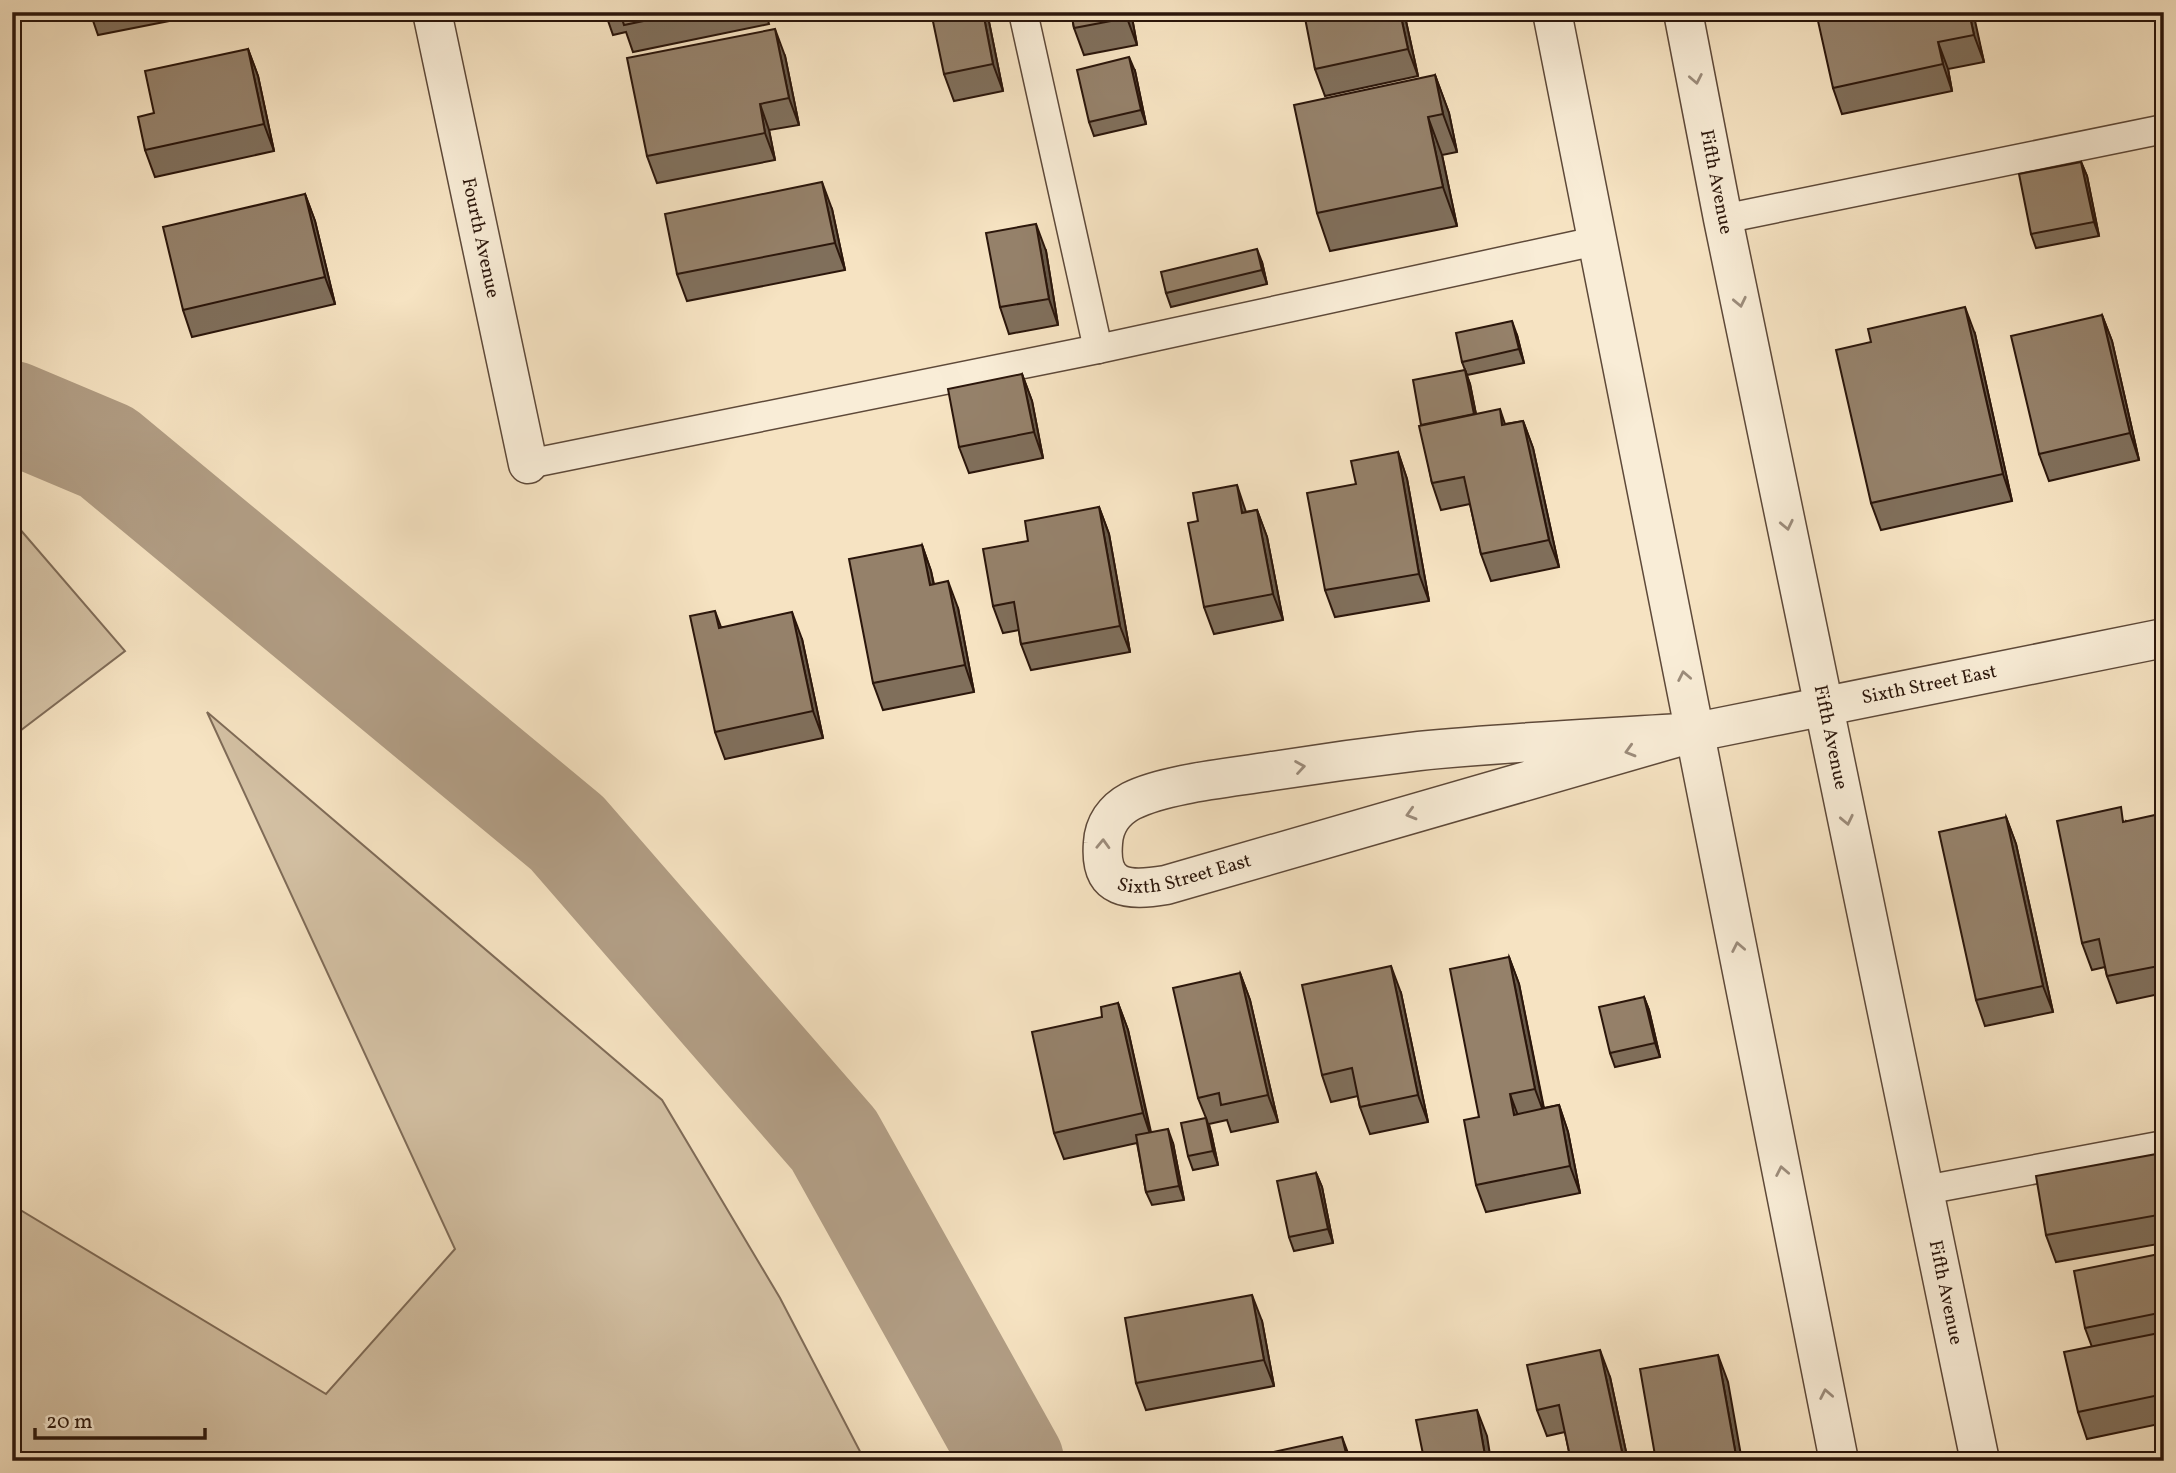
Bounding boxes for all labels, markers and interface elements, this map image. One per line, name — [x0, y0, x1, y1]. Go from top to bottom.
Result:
one-way arrow — [1688, 73, 1703, 85]
street label: Fifth Avenue — [1693, 127, 1739, 237]
street label: Fourth Avenue — [455, 175, 505, 301]
one-way arrow — [1732, 296, 1747, 308]
one-way arrow — [1778, 519, 1793, 531]
street label: Sixth Street East — [1860, 659, 2000, 711]
one-way arrow — [1678, 670, 1693, 682]
street label: Fifth Avenue — [1807, 683, 1854, 792]
one-way arrow — [1624, 743, 1636, 758]
one-way arrow — [1294, 760, 1306, 775]
one-way arrow — [1406, 806, 1418, 821]
one-way arrow — [1839, 814, 1854, 826]
one-way arrow — [1096, 839, 1111, 850]
street label: Sixth Street East — [1114, 848, 1255, 901]
one-way arrow — [1731, 941, 1746, 953]
one-way arrow — [1775, 1165, 1790, 1177]
street label: Fifth Avenue — [1922, 1238, 1969, 1347]
one-way arrow — [1819, 1388, 1834, 1400]
scale bar — [35, 1396, 205, 1440]
text: 20 m — [46, 1408, 92, 1437]

